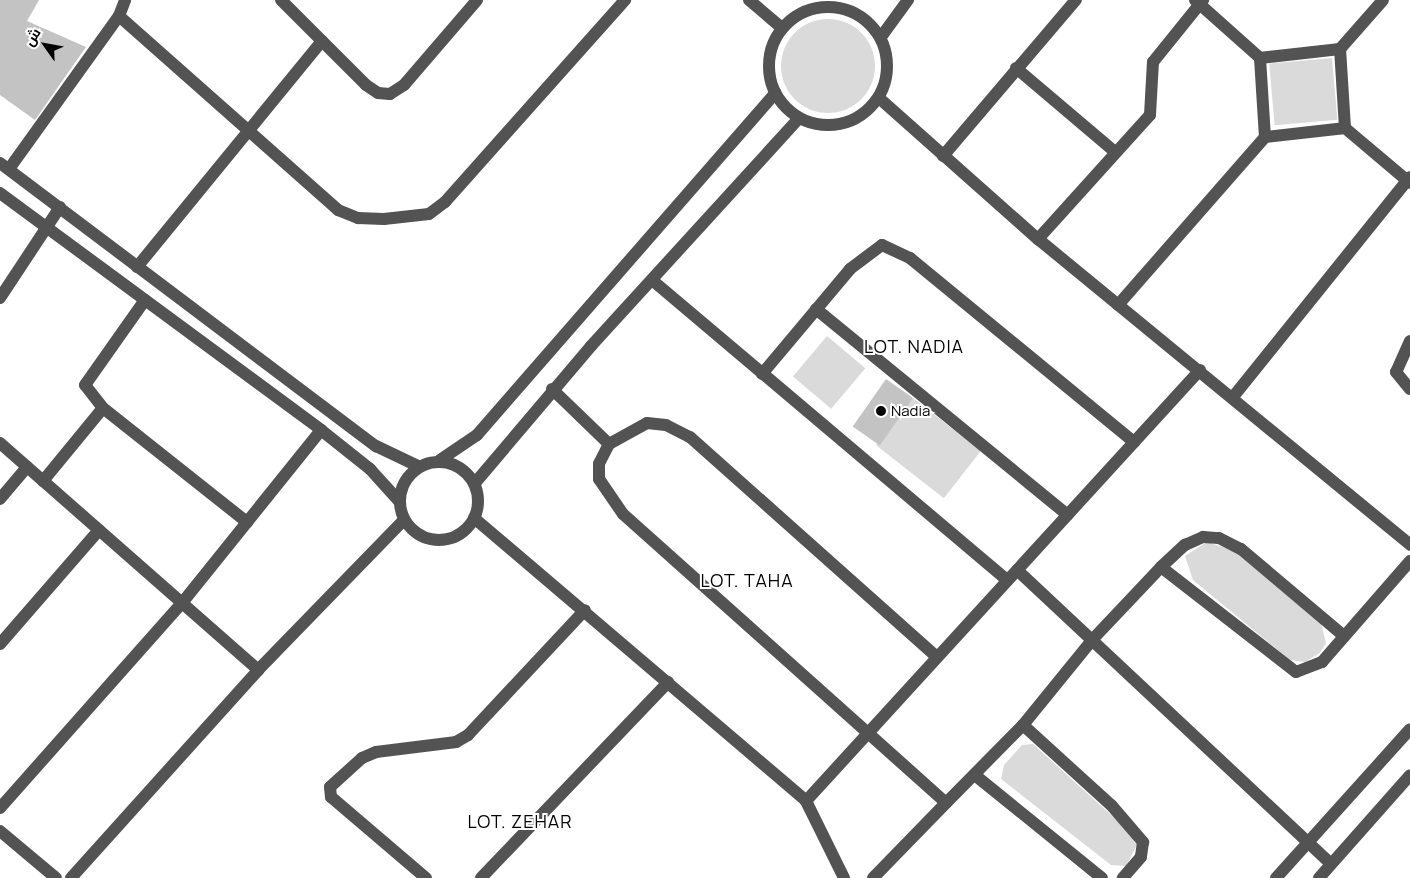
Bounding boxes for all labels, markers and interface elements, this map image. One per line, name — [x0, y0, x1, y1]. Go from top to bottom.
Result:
north arrow — [20, 20, 70, 70]
text: ش — [19, 24, 45, 49]
district label: LOT. NADIA — [863, 335, 965, 357]
place label: Nadia — [891, 402, 930, 420]
marker: Nadia — [875, 405, 887, 417]
district label: LOT. TAHA — [699, 569, 795, 591]
district label: LOT. ZEHAR — [466, 810, 574, 832]

